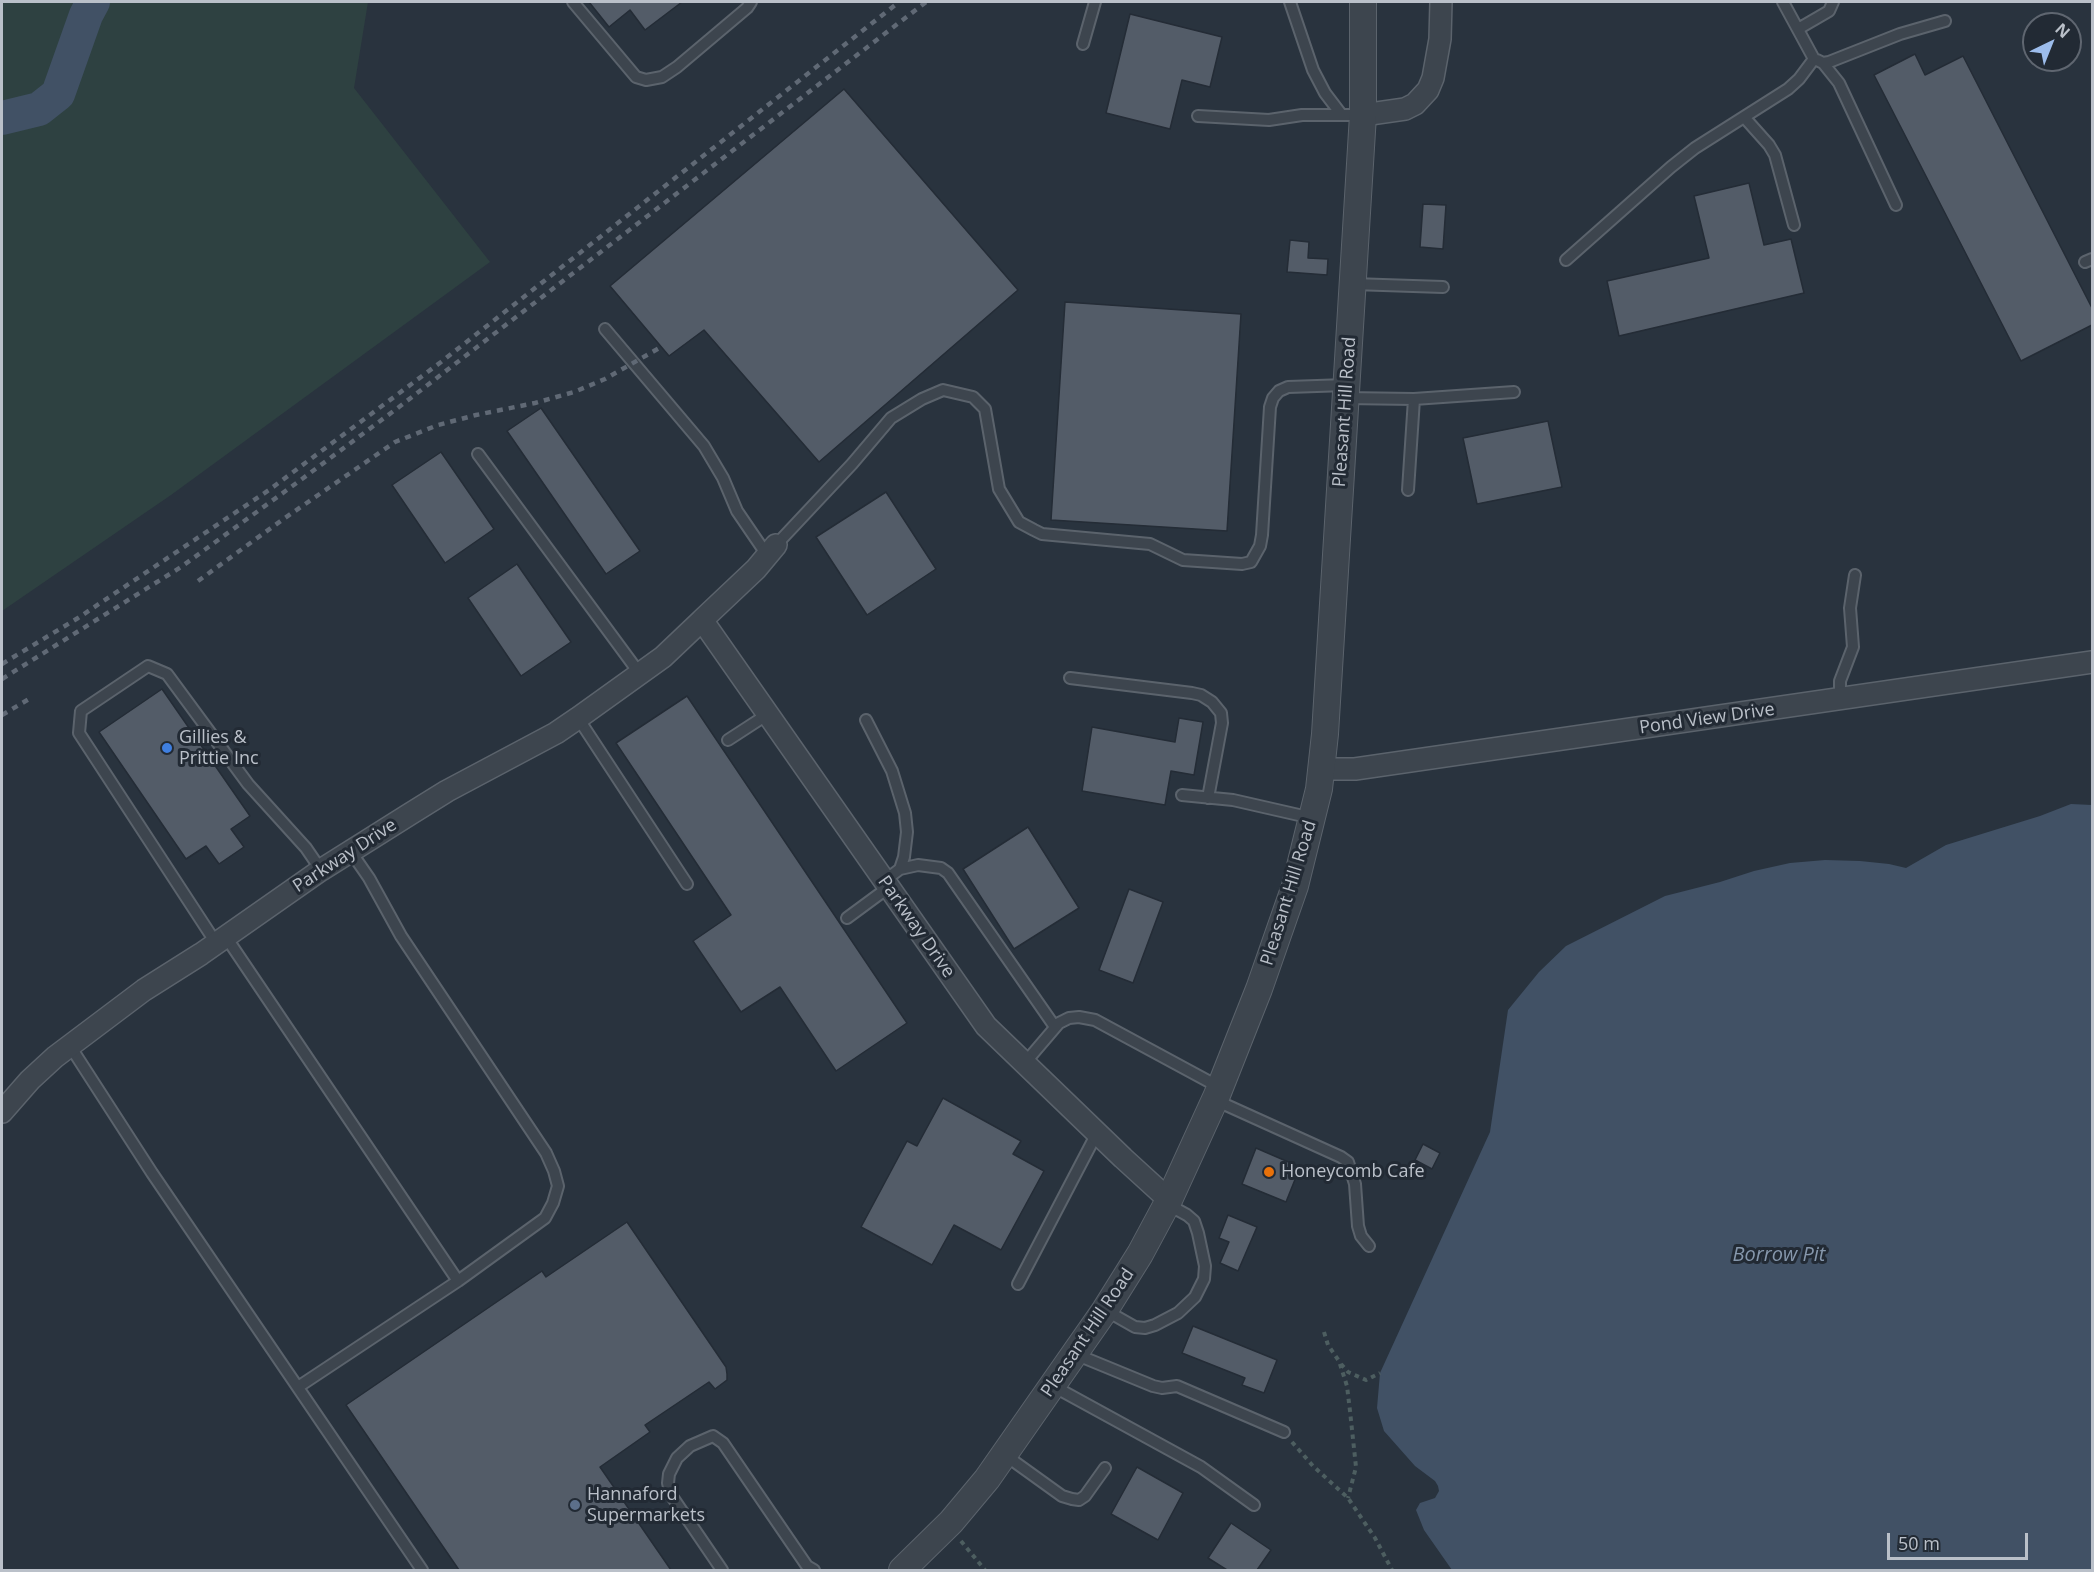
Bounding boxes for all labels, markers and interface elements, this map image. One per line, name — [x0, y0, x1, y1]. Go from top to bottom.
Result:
north arrow — [2022, 12, 2082, 72]
text: N — [2051, 18, 2075, 43]
street label: Pleasant Hill Road — [1329, 336, 1361, 488]
street label: Pond View Drive — [1638, 699, 1776, 739]
place label: Gillies & Prittie Inc — [179, 727, 259, 770]
marker: Gillies & Prittie Inc — [160, 741, 174, 755]
street label: Parkway Drive — [289, 814, 401, 898]
street label: Pleasant Hill Road — [1257, 818, 1321, 968]
street label: Parkway Drive — [873, 872, 959, 982]
place label: Honeycomb Cafe — [1281, 1161, 1425, 1183]
marker: Honeycomb Cafe — [1262, 1165, 1276, 1179]
water label: Borrow Pit — [1733, 1243, 1825, 1267]
street label: Pleasant Hill Road — [1037, 1264, 1139, 1402]
place label: Hannaford Supermarkets — [587, 1484, 705, 1526]
marker: Hannaford Supermarkets — [568, 1498, 582, 1512]
scale bar — [1890, 1521, 2031, 1559]
text: 50 m — [1898, 1531, 1940, 1555]

